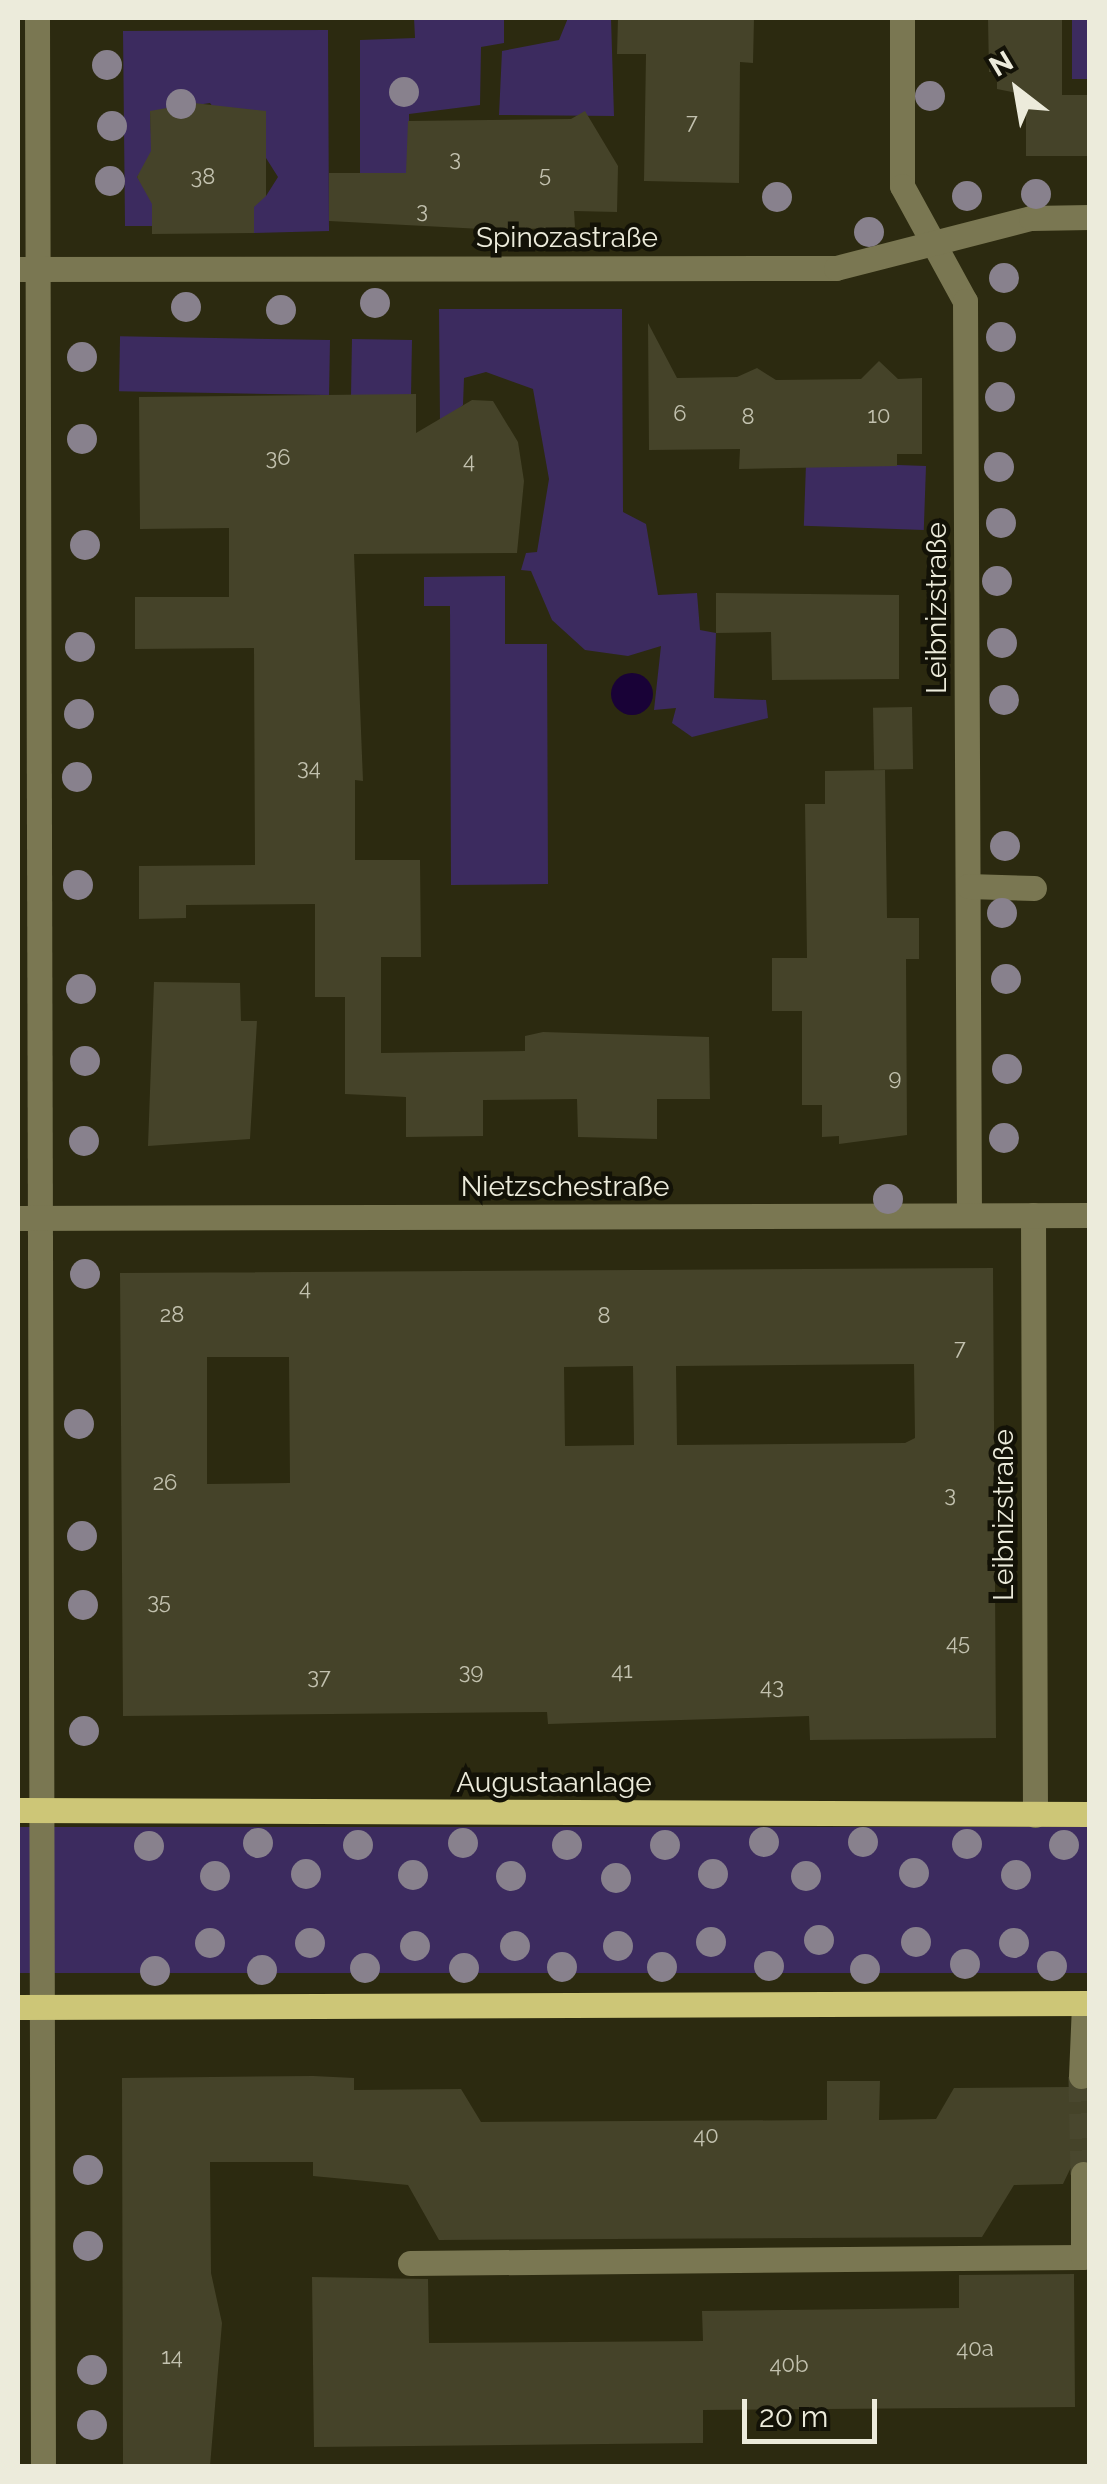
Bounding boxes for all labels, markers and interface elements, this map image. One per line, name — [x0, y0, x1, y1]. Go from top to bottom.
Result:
north arrow — [967, 40, 1067, 140]
text: N — [984, 44, 1019, 84]
house number: 7 — [686, 109, 698, 135]
house number: 3 — [449, 146, 461, 172]
house number: 5 — [539, 162, 551, 188]
house number: 38 — [191, 164, 215, 190]
house number: 3 — [416, 198, 428, 224]
street label: Spinozastraße — [476, 221, 658, 255]
house number: 6 — [673, 401, 687, 427]
house number: 10 — [868, 403, 890, 429]
house number: 8 — [741, 404, 755, 430]
house number: 36 — [265, 445, 291, 471]
house number: 4 — [463, 448, 475, 474]
street label: Leibnizstraße — [920, 522, 954, 694]
house number: 34 — [297, 755, 321, 781]
house number: 9 — [889, 1065, 901, 1091]
street label: Nietzschestraße — [461, 1170, 669, 1204]
house number: 4 — [299, 1275, 311, 1301]
house number: 28 — [160, 1302, 184, 1328]
house number: 8 — [597, 1303, 611, 1329]
house number: 7 — [954, 1335, 966, 1361]
street label: Leibnizstraße — [987, 1429, 1021, 1601]
house number: 26 — [153, 1470, 177, 1496]
house number: 3 — [944, 1482, 956, 1508]
house number: 35 — [147, 1589, 171, 1615]
house number: 45 — [946, 1630, 970, 1656]
house number: 41 — [611, 1658, 633, 1684]
house number: 39 — [459, 1659, 483, 1685]
house number: 37 — [307, 1664, 331, 1690]
house number: 43 — [760, 1674, 784, 1700]
street label: Augustaanlage — [456, 1766, 652, 1800]
house number: 40 — [693, 2123, 719, 2149]
house number: 40a — [956, 2336, 994, 2362]
house number: 14 — [161, 2344, 183, 2370]
house number: 40b — [769, 2352, 809, 2378]
scale bar — [747, 2379, 882, 2441]
text: 20 m — [759, 2399, 828, 2434]

